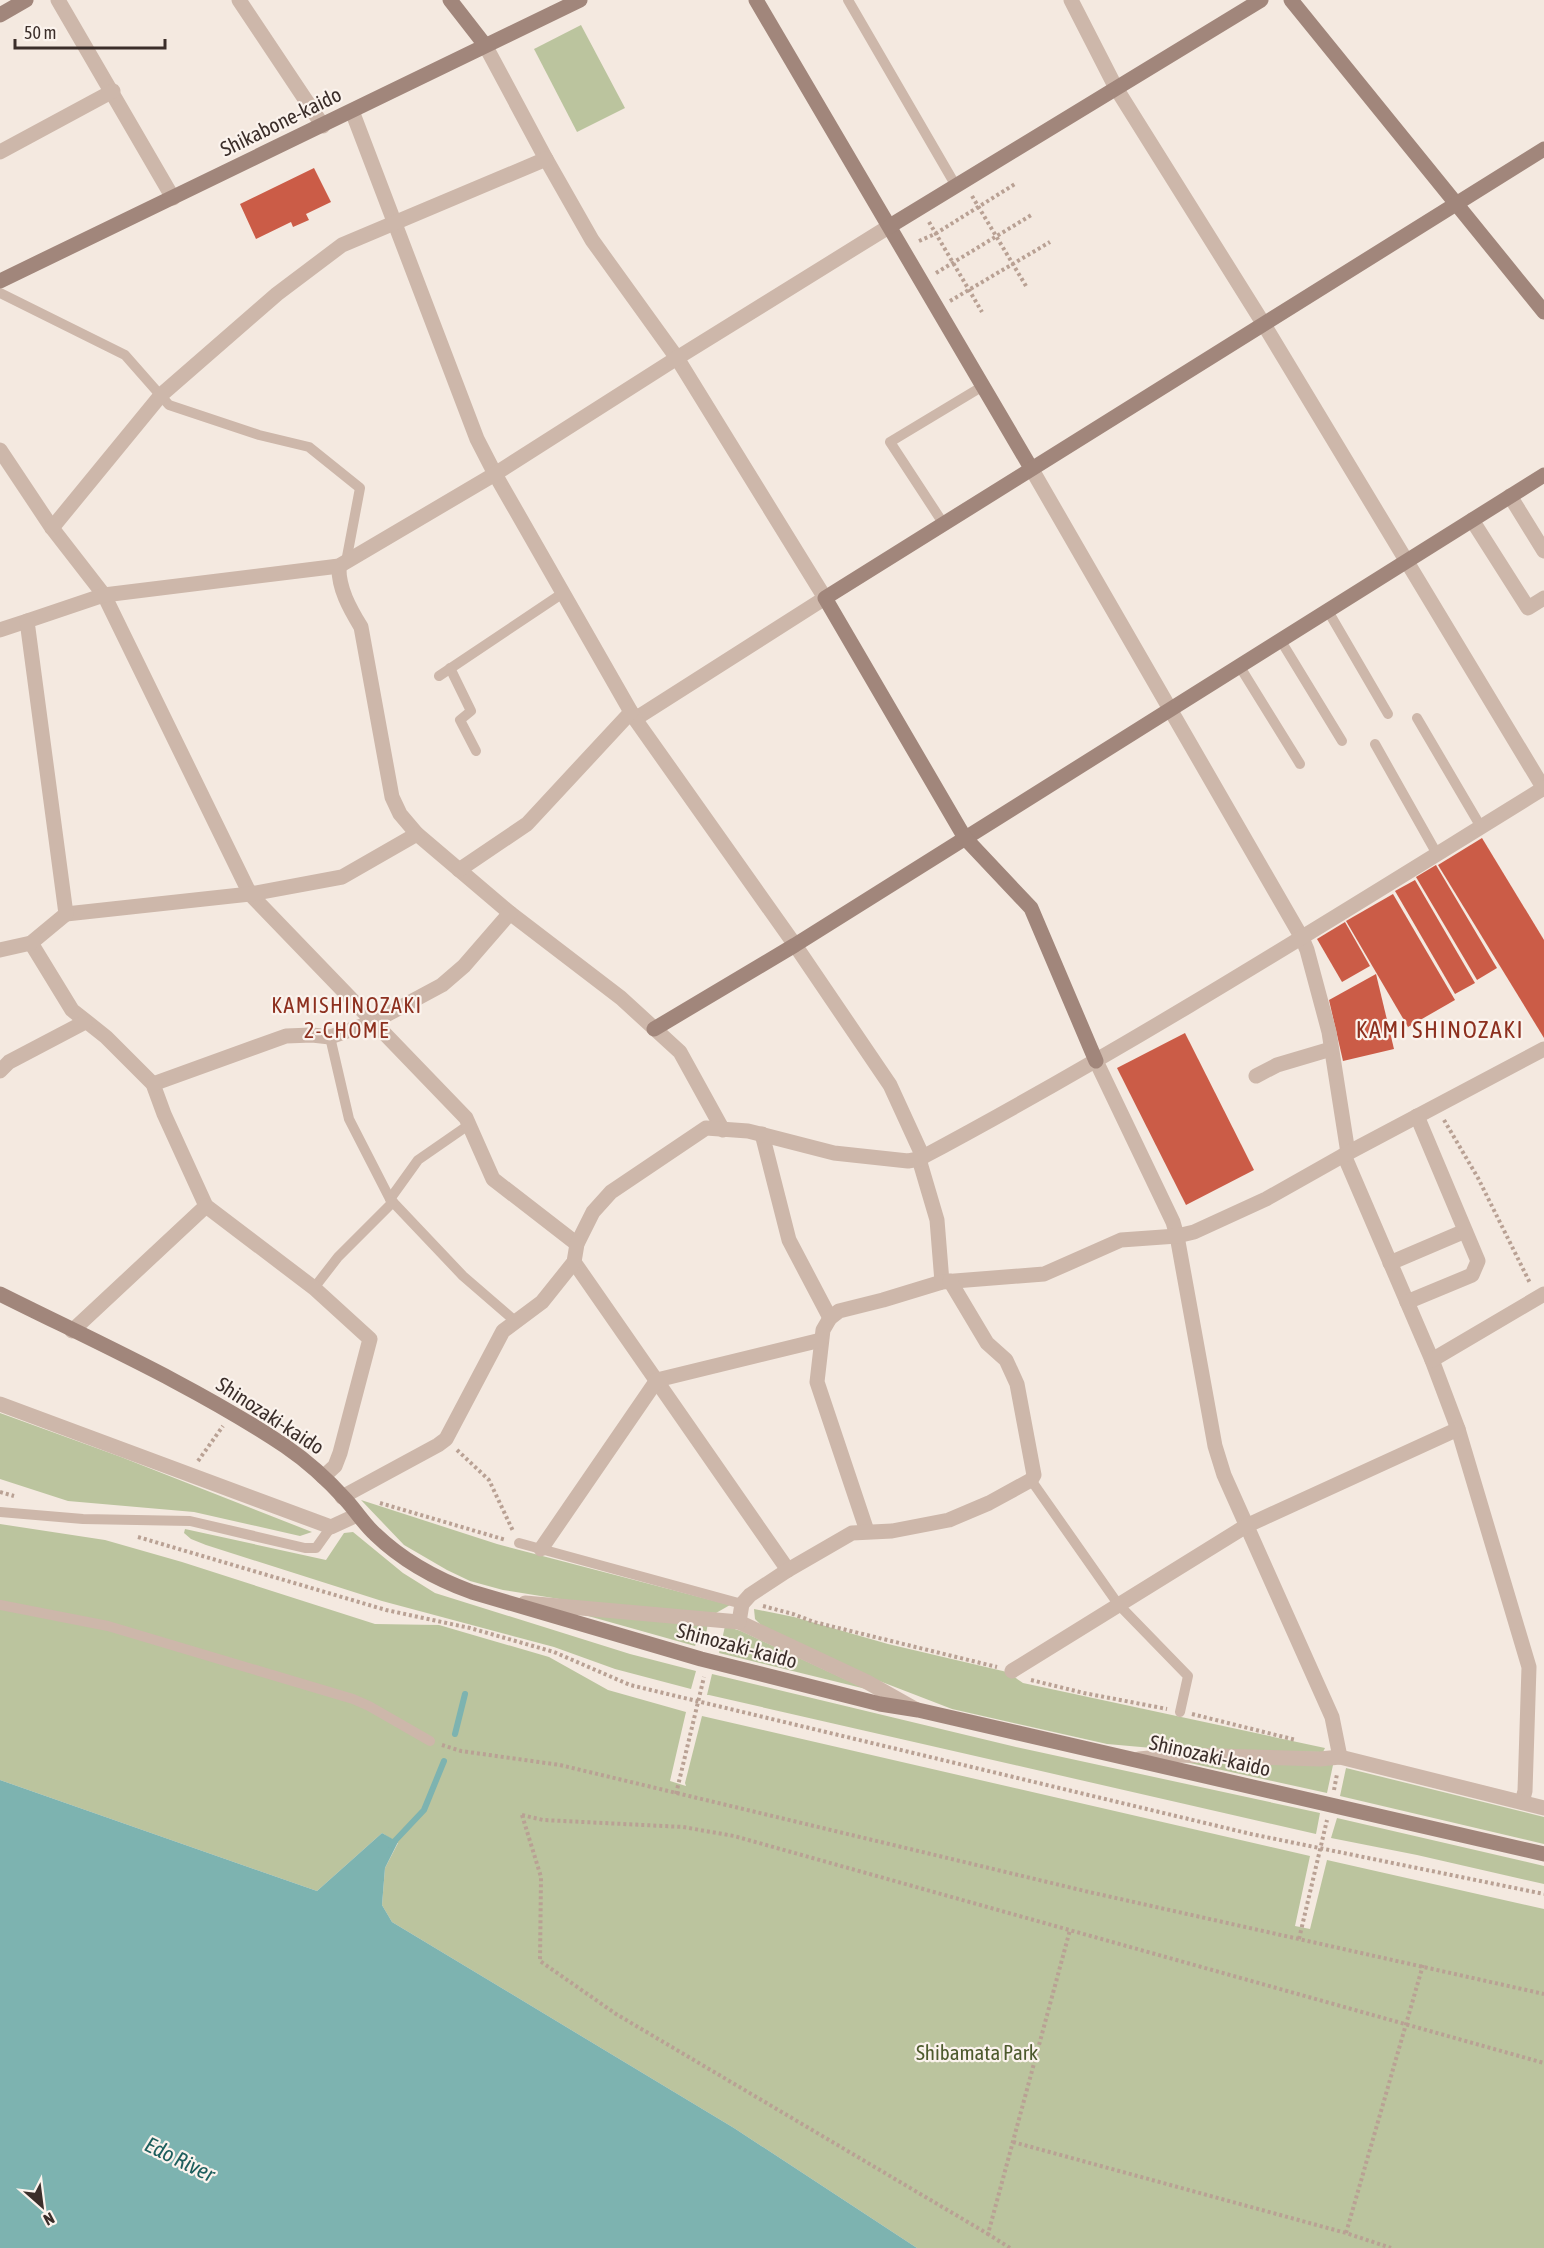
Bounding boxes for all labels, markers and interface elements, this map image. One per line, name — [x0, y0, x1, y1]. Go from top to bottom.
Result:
scale bar — [15, 12, 165, 50]
text: 50 m — [24, 22, 56, 43]
street label: Shikabone-kaido — [216, 82, 345, 161]
district label: KAMISHINOZAKI 2-CHOME — [271, 992, 423, 1043]
district label: KAMI SHINOZAKI — [1356, 1016, 1524, 1043]
street label: Shinozaki-kaido — [212, 1372, 329, 1459]
street label: Shinozaki-kaido — [675, 1617, 800, 1673]
street label: Shinozaki-kaido — [1147, 1729, 1273, 1781]
park label: Shibamata Park — [916, 2040, 1038, 2064]
water label: Edo River — [141, 2131, 221, 2188]
north arrow — [12, 2176, 72, 2236]
text: N — [41, 2209, 57, 2229]

